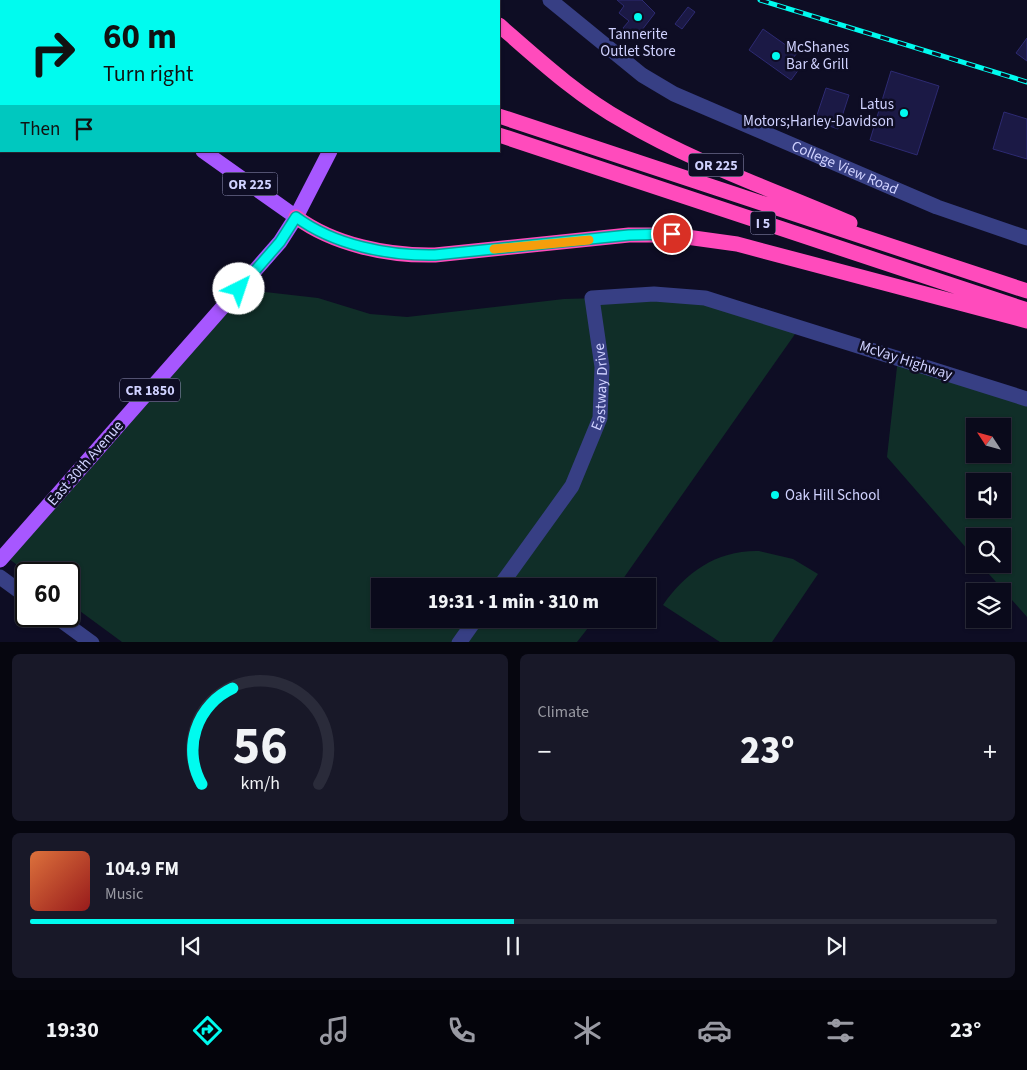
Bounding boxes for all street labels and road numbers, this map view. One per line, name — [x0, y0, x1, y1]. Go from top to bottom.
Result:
street label: College View Road — [788, 136, 902, 200]
road number: OR 225 — [688, 154, 744, 176]
road number: OR 225 — [222, 172, 278, 195]
road number: I 5 — [750, 212, 776, 234]
street label: McVay Highway — [857, 336, 955, 385]
street label: Eastway Drive — [586, 342, 613, 434]
road number: CR 1850 — [120, 378, 180, 402]
street label: East 30th Avenue — [42, 416, 128, 511]

